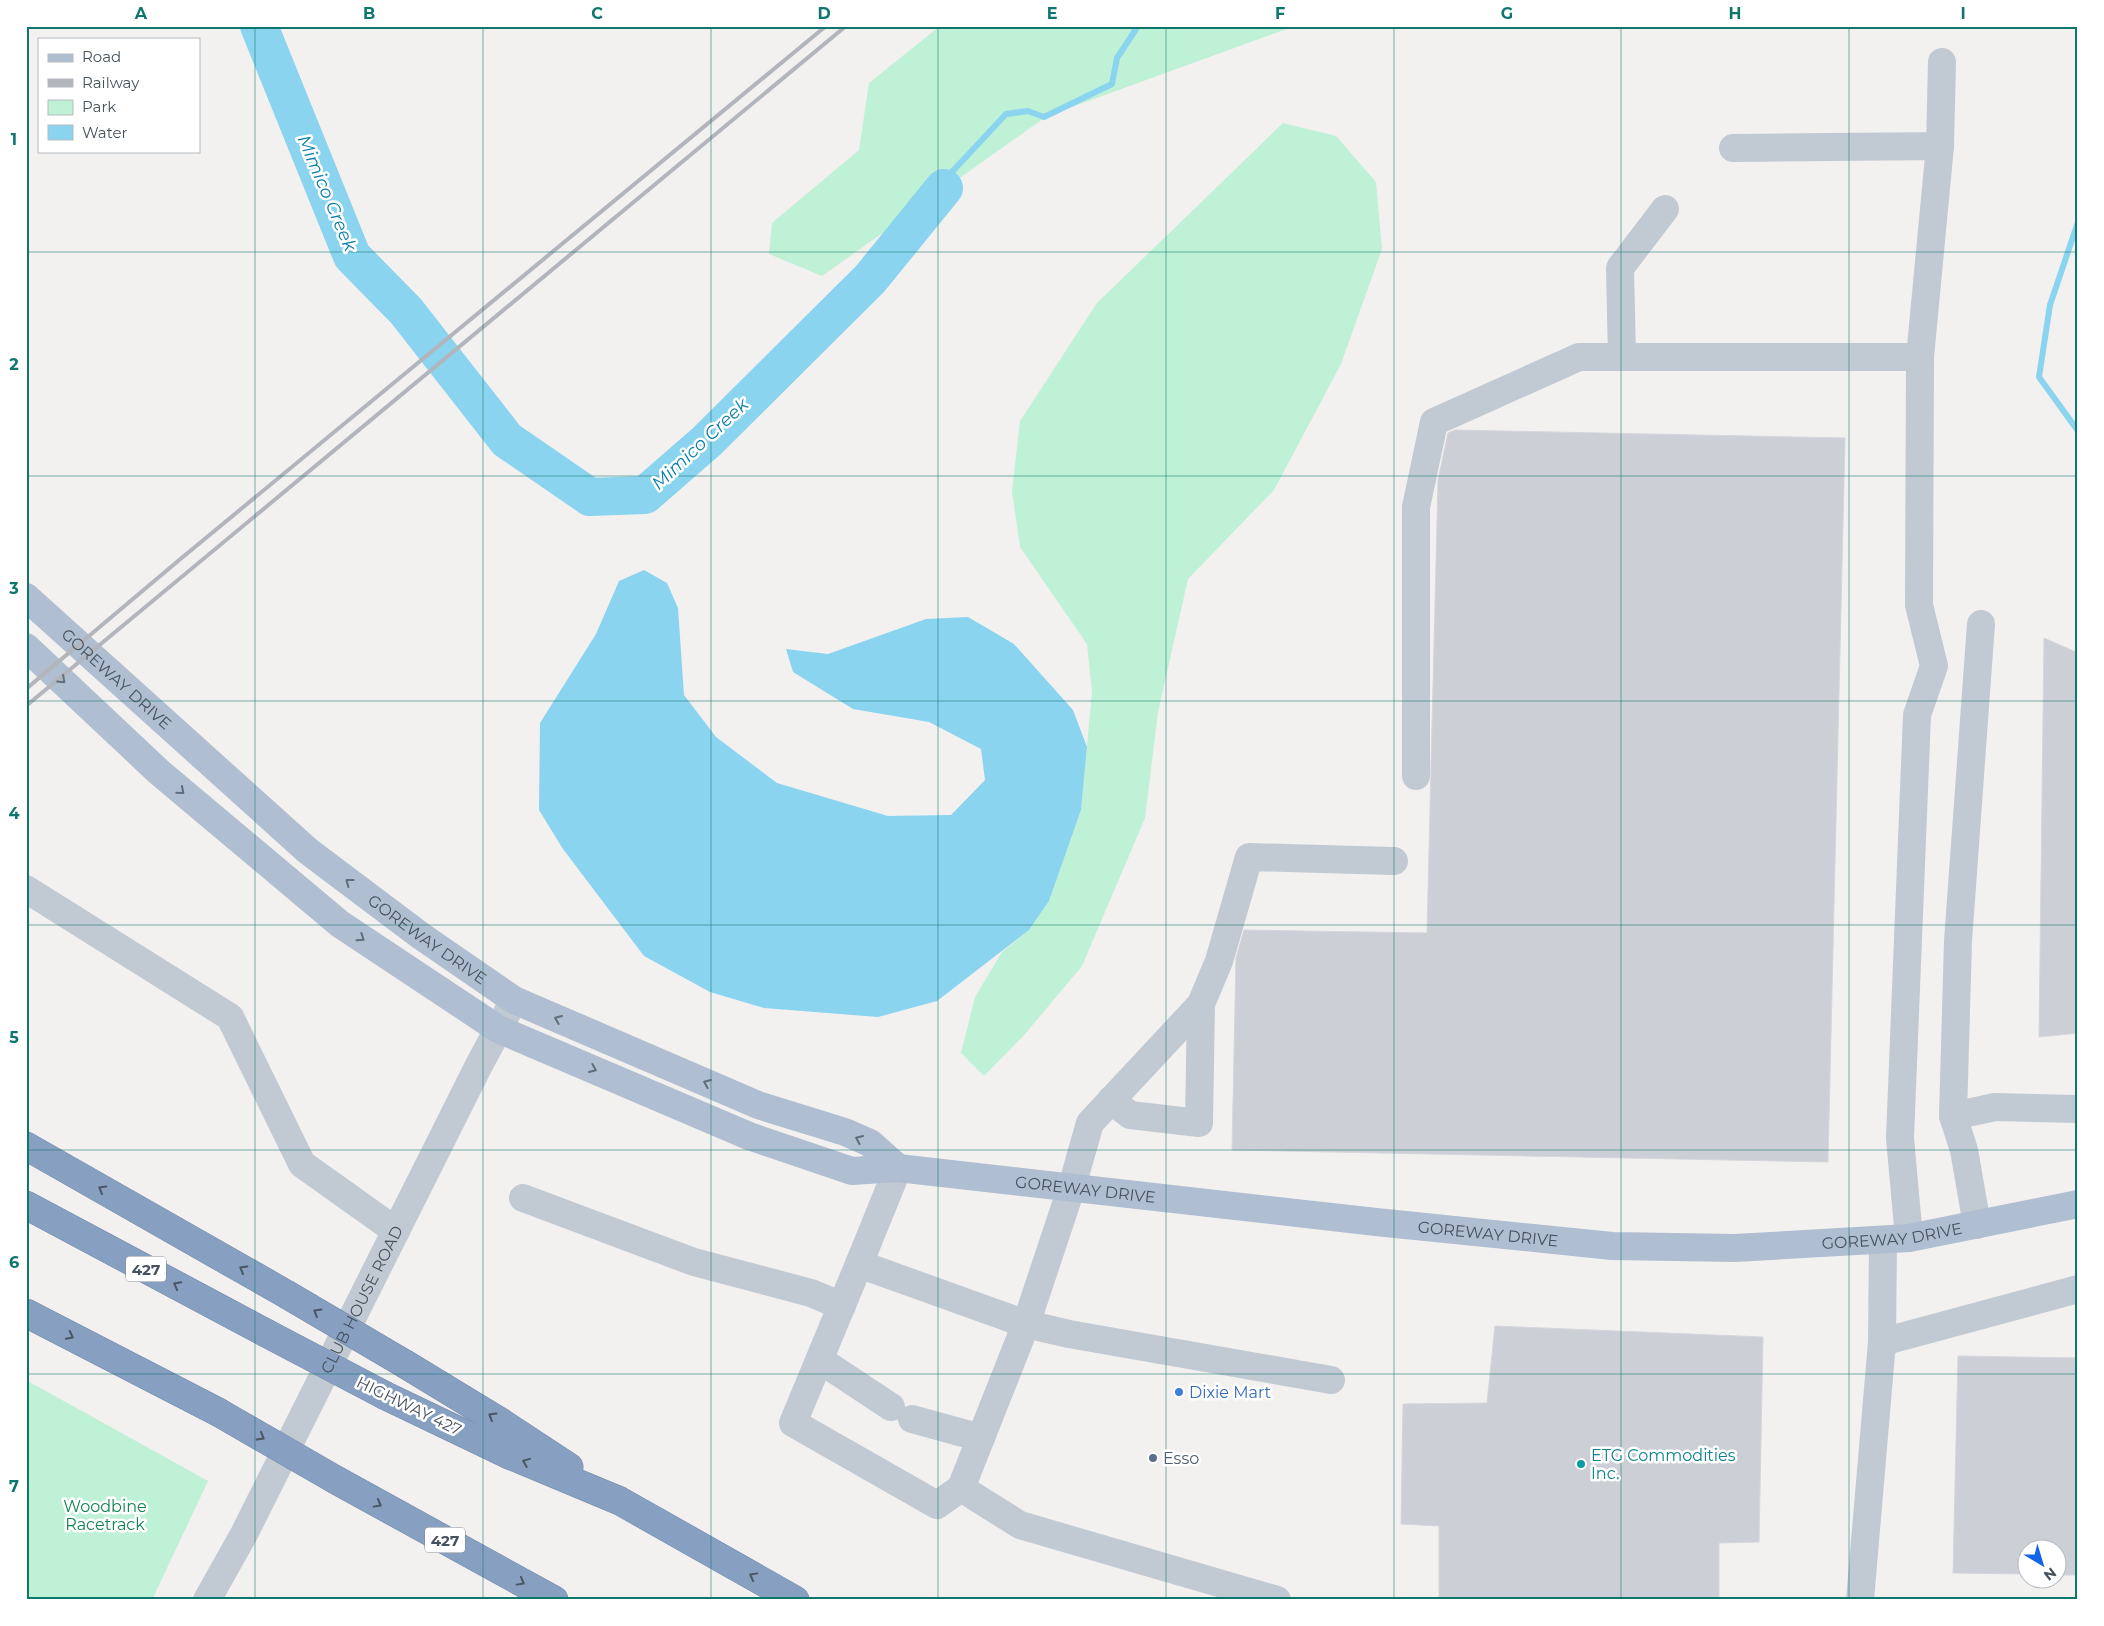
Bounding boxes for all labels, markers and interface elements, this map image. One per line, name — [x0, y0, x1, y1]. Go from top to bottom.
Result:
text: A — [134, 4, 148, 23]
text: B — [363, 4, 375, 23]
text: C — [591, 4, 603, 23]
text: D — [817, 4, 831, 23]
text: E — [1047, 4, 1057, 23]
text: F — [1275, 4, 1285, 23]
text: G — [1501, 4, 1513, 23]
text: H — [1729, 4, 1741, 23]
text: I — [1960, 4, 1966, 23]
legend — [38, 38, 200, 152]
text: Road — [82, 47, 121, 66]
text: Railway — [82, 73, 140, 92]
text: Park — [82, 97, 116, 116]
text: Water — [82, 123, 128, 142]
text: 1 — [11, 130, 17, 149]
water label: Mimico Creek — [293, 131, 362, 256]
text: 2 — [9, 355, 19, 374]
water label: Mimico Creek — [647, 393, 754, 494]
text: 3 — [8, 579, 19, 598]
street label: GOREWAY DRIVE — [58, 624, 176, 733]
one-way arrow — [56, 674, 65, 683]
one-way arrow — [175, 785, 184, 793]
text: 4 — [8, 804, 20, 823]
one-way arrow — [345, 879, 355, 888]
street label: GOREWAY DRIVE — [364, 890, 490, 988]
one-way arrow — [356, 931, 365, 941]
one-way arrow — [554, 1014, 563, 1025]
text: 5 — [9, 1028, 19, 1047]
one-way arrow — [588, 1063, 597, 1074]
one-way arrow — [703, 1078, 712, 1089]
one-way arrow — [855, 1134, 864, 1145]
street label: GOREWAY DRIVE — [1014, 1172, 1157, 1207]
one-way arrow — [98, 1186, 107, 1196]
street label: GOREWAY DRIVE — [1417, 1217, 1559, 1250]
street label: GOREWAY DRIVE — [1821, 1218, 1964, 1253]
street label: CLUB HOUSE ROAD — [317, 1222, 407, 1377]
text: 6 — [9, 1253, 19, 1272]
road number: 427 — [126, 1256, 166, 1282]
one-way arrow — [240, 1266, 249, 1276]
one-way arrow — [173, 1281, 182, 1291]
one-way arrow — [314, 1309, 323, 1319]
one-way arrow — [64, 1330, 73, 1340]
street label: HIGHWAY 427 — [353, 1372, 465, 1440]
place label: Dixie Mart — [1189, 1383, 1272, 1402]
marker: Dixie Mart — [1173, 1386, 1185, 1398]
one-way arrow — [488, 1413, 497, 1423]
one-way arrow — [255, 1430, 264, 1440]
place label: ETG Commodities Inc. — [1591, 1446, 1736, 1483]
place label: Esso — [1163, 1449, 1199, 1468]
marker: Esso — [1147, 1452, 1159, 1464]
one-way arrow — [523, 1458, 531, 1468]
marker: ETG Commodities Inc. — [1575, 1458, 1587, 1470]
text: 7 — [9, 1477, 19, 1496]
park label: Woodbine Racetrack — [63, 1497, 147, 1534]
one-way arrow — [373, 1498, 382, 1508]
road number: 427 — [425, 1528, 465, 1552]
north arrow — [2016, 1538, 2066, 1588]
text: N — [2040, 1564, 2060, 1585]
one-way arrow — [749, 1572, 758, 1582]
one-way arrow — [516, 1576, 525, 1586]

